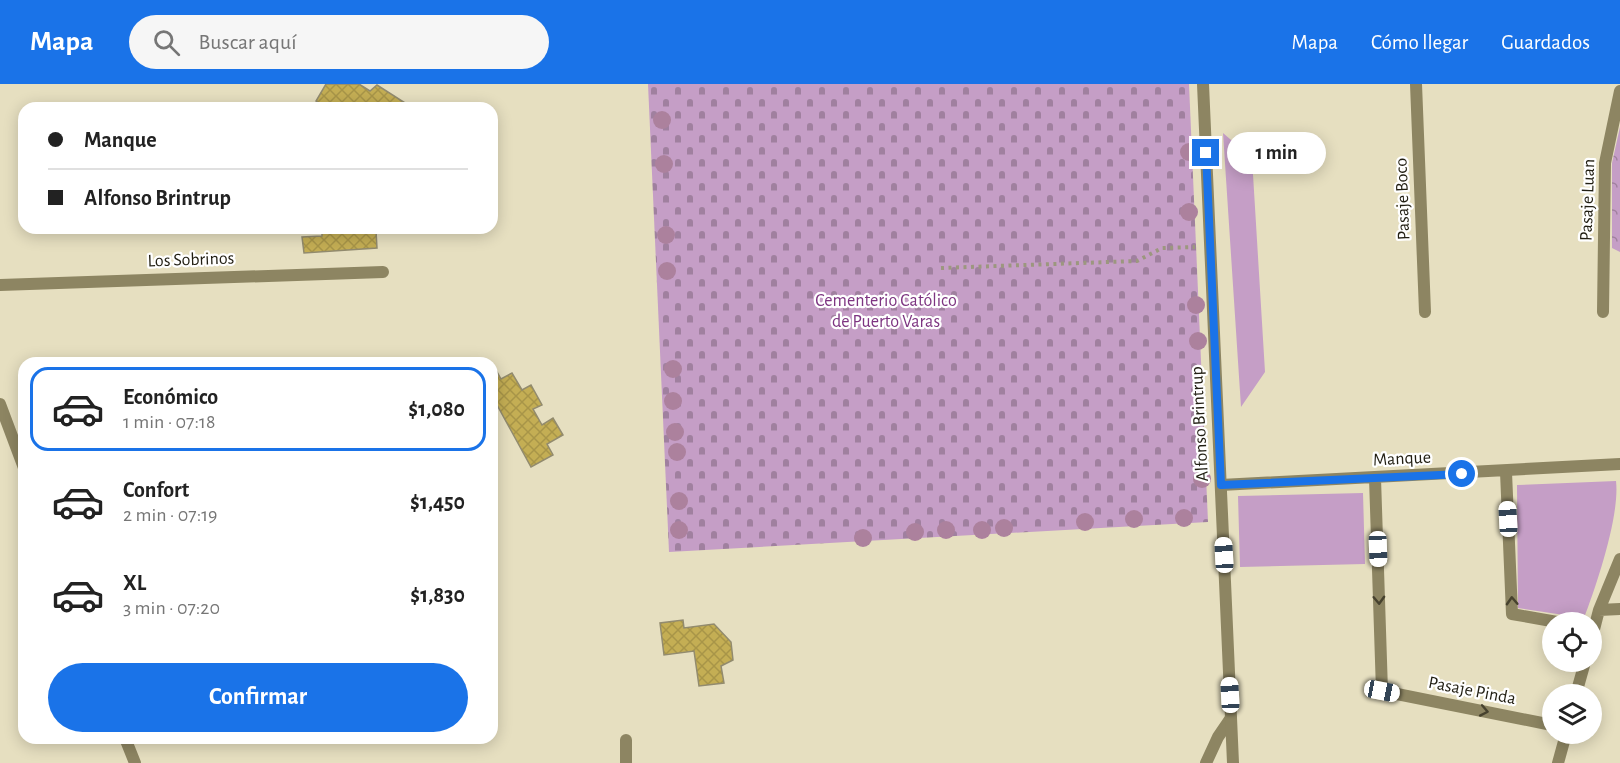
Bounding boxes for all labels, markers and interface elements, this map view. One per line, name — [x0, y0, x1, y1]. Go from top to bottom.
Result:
search box — [129, 15, 549, 69]
icon: search — [150, 26, 183, 59]
text: Mapa — [30, 28, 93, 56]
text: Buscar aquí — [198, 31, 297, 53]
text: Mapa — [1292, 32, 1338, 53]
text: Cómo llegar — [1371, 32, 1468, 53]
text: Guardados — [1501, 32, 1590, 53]
text: Manque — [84, 129, 157, 151]
callout: 1 min — [1227, 132, 1326, 174]
route end — [1192, 139, 1219, 166]
text: 1 min — [1255, 143, 1298, 163]
street label: Pasaje Boco — [1393, 157, 1413, 240]
street label: Pasaje Luan — [1578, 159, 1598, 241]
text: Alfonso Brintrup — [84, 187, 231, 209]
street label: Los Sobrinos — [147, 249, 235, 271]
park label: Cementerio Católico de Puerto Varas — [815, 292, 957, 331]
street label: Alfonso Brintrup — [1188, 366, 1212, 482]
icon: car — [51, 382, 105, 436]
text: Económico — [123, 386, 218, 408]
text: $1,080 — [408, 398, 465, 420]
text: 1 min · 07:18 — [123, 412, 215, 432]
street label: Manque — [1373, 448, 1431, 470]
route start — [1448, 460, 1475, 487]
icon: car — [51, 475, 105, 529]
text: Confort — [123, 479, 189, 501]
text: $1,450 — [410, 491, 465, 513]
car — [1498, 501, 1518, 537]
text: 2 min · 07:19 — [123, 505, 218, 525]
car — [1368, 531, 1388, 567]
car — [1214, 537, 1234, 573]
icon: car — [51, 568, 105, 622]
text: XL — [123, 572, 146, 594]
text: $1,830 — [410, 584, 465, 606]
one-way arrow — [1373, 595, 1385, 604]
one-way arrow — [1505, 597, 1518, 606]
text: 3 min · 07:20 — [123, 598, 220, 618]
map controls — [1542, 612, 1602, 744]
button: locate — [1542, 612, 1602, 672]
button: Confirmar — [48, 663, 468, 732]
street label: Pasaje Pinda — [1427, 674, 1517, 708]
car — [1220, 677, 1240, 713]
car — [1363, 679, 1401, 703]
button: layers — [1542, 684, 1602, 744]
one-way arrow — [1478, 704, 1488, 717]

